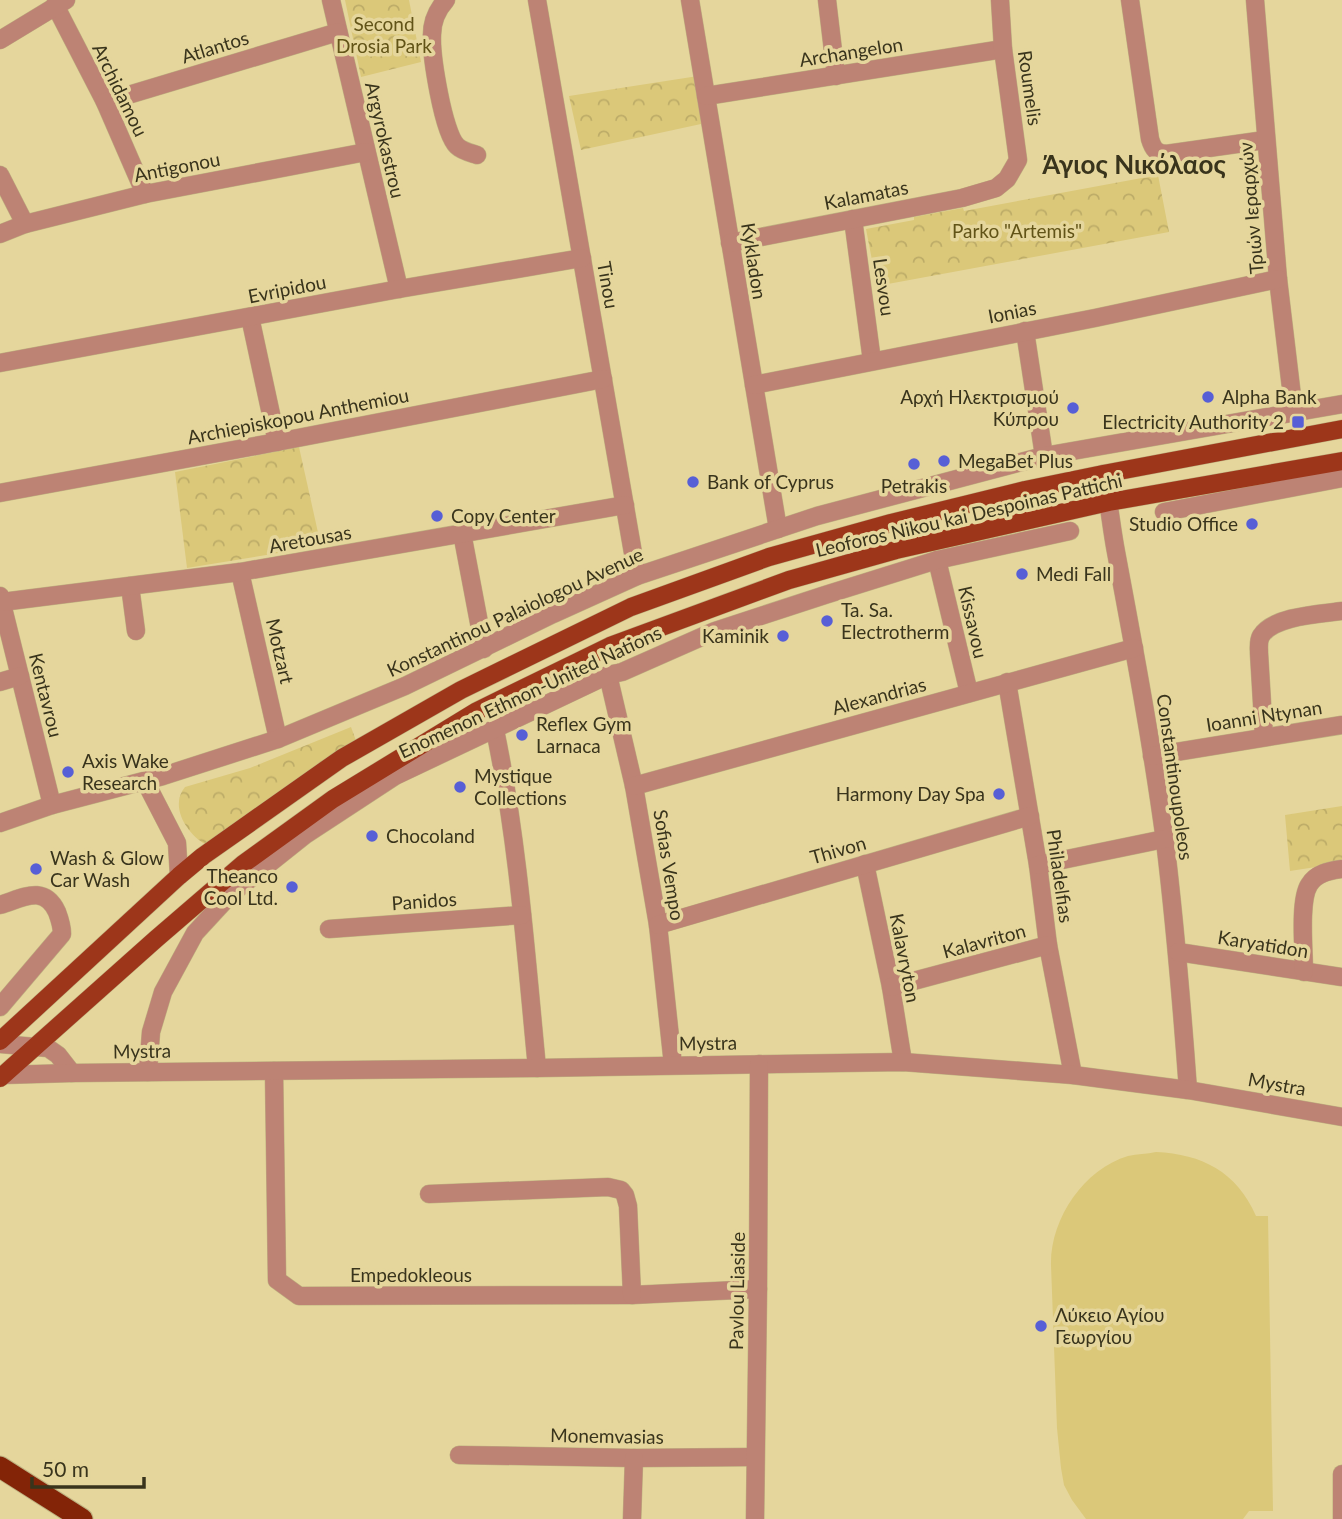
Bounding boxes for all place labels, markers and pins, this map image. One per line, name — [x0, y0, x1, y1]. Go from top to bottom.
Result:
place label: Αρχή Ηλεκτρισμού Κύπρου — [900, 385, 1059, 430]
place label: Alpha Bank — [1222, 385, 1317, 408]
marker: Alpha Bank — [1200, 389, 1216, 405]
marker: Αρχή Ηλεκτρισμού Κύπρου — [1065, 400, 1081, 416]
place label: Electricity Authority 2 — [1102, 410, 1284, 433]
marker: Electricity Authority 2 — [1290, 414, 1306, 430]
place label: MegaBet Plus — [958, 449, 1073, 472]
marker: MegaBet Plus — [936, 453, 952, 469]
marker: Petrakis — [906, 456, 922, 472]
place label: Bank of Cyprus — [707, 470, 834, 493]
marker: Bank of Cyprus — [685, 474, 701, 490]
place label: Petrakis — [881, 474, 947, 497]
place label: Copy Center — [451, 504, 556, 527]
marker: Copy Center — [429, 508, 445, 524]
place label: Studio Office — [1129, 512, 1238, 535]
marker: Studio Office — [1244, 516, 1260, 532]
place label: Medi Fall — [1036, 562, 1111, 585]
marker: Medi Fall — [1014, 566, 1030, 582]
place label: Ta. Sa. Electrotherm — [841, 598, 949, 643]
marker: Ta. Sa. Electrotherm — [819, 613, 835, 629]
place label: Kaminik — [702, 624, 769, 647]
marker: Kaminik — [775, 628, 791, 644]
place label: Reflex Gym Larnaca — [536, 712, 632, 757]
marker: Reflex Gym Larnaca — [514, 727, 530, 743]
place label: Axis Wake Research — [82, 749, 169, 794]
marker: Axis Wake Research — [60, 764, 76, 780]
place label: Mystique Collections — [474, 764, 567, 809]
marker: Mystique Collections — [452, 779, 468, 795]
place label: Harmony Day Spa — [836, 782, 985, 805]
marker: Harmony Day Spa — [991, 786, 1007, 802]
place label: Chocoland — [386, 824, 475, 847]
marker: Chocoland — [364, 828, 380, 844]
place label: Wash & Glow Car Wash — [50, 846, 164, 891]
marker: Wash & Glow Car Wash — [28, 861, 44, 877]
place label: Theanco Cool Ltd. — [204, 864, 278, 909]
marker: Theanco Cool Ltd. — [284, 879, 300, 895]
place label: Λύκειο Αγίου Γεωργίου — [1055, 1303, 1164, 1348]
marker: Λύκειο Αγίου Γεωργίου — [1033, 1318, 1049, 1334]

